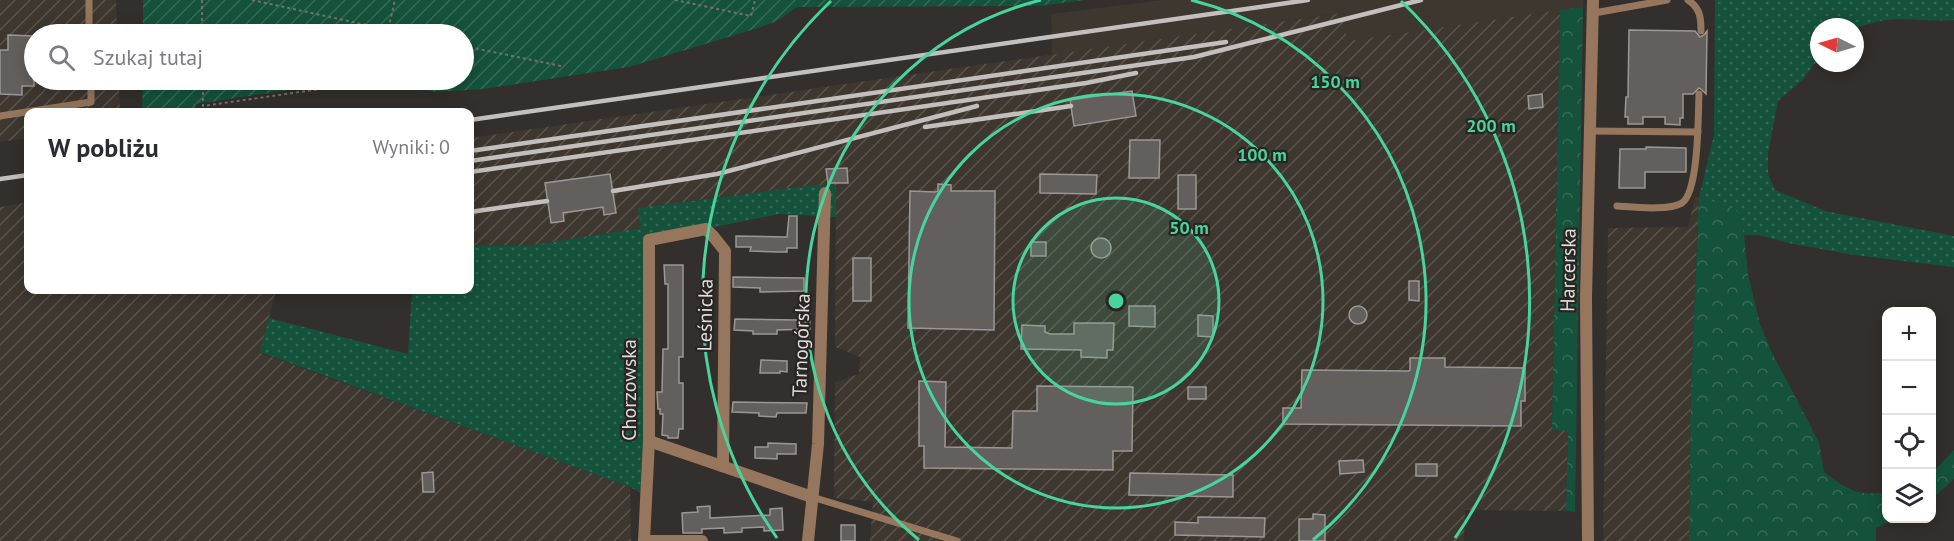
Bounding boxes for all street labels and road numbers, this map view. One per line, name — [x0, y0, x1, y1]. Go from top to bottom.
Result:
street label: Harcerska — [1554, 228, 1582, 312]
street label: Leśnicka — [691, 278, 719, 352]
street label: Tarnogórska — [786, 293, 816, 397]
street label: Chorzowska — [616, 339, 642, 441]

